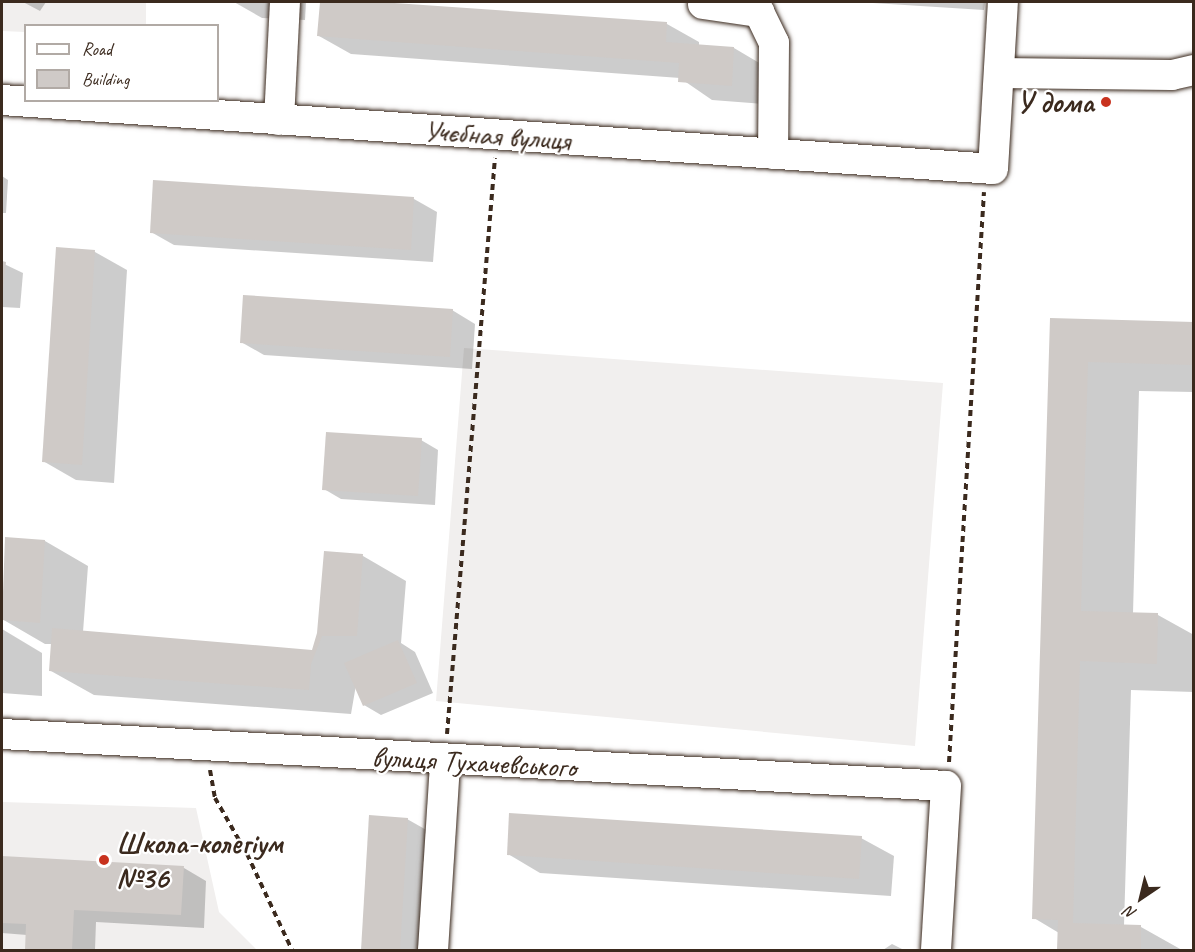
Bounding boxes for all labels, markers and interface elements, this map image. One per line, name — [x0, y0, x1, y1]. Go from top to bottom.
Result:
legend — [24, 24, 219, 102]
text: Road — [82, 38, 112, 60]
text: Building — [82, 68, 129, 90]
place label: У дома — [1016, 84, 1094, 120]
marker: У дома — [1099, 95, 1113, 109]
street label: Учєбная вулиця — [422, 112, 572, 158]
street label: вулиця Тухачевського — [371, 739, 577, 785]
place label: Школа-колегіум №36 — [116, 825, 283, 896]
marker: Школа-колегіум №36 — [97, 853, 111, 867]
north arrow — [1111, 868, 1171, 928]
text: N — [1121, 902, 1140, 924]

